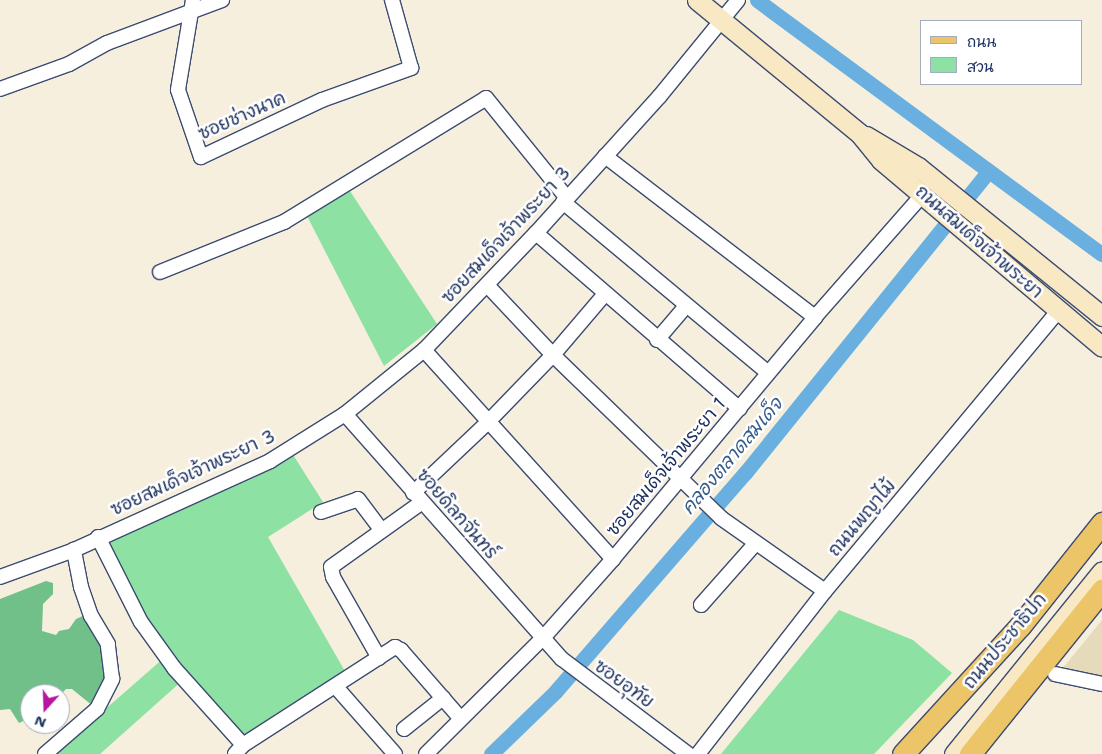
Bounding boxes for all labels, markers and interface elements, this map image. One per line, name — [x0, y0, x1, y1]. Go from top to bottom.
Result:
legend — [920, 20, 1082, 85]
text: ถนน — [967, 32, 996, 52]
text: สวน — [967, 57, 994, 77]
street label: ซอยช่างนาค — [195, 87, 289, 145]
street label: ซอยสมเด็จเจ้าพระยา 3 — [437, 162, 575, 308]
street label: ถนนสมเด็จเจ้าพระยา — [911, 181, 1047, 303]
street label: ซอยสมเด็จเจ้าพระยา 1 — [602, 393, 730, 541]
water label: คลองตลาดสมเด็จ — [677, 393, 787, 519]
street label: ซอยสมเด็จเจ้าพระยา 3 — [107, 425, 279, 521]
street label: ซอยดิลกจันทร์ — [412, 464, 502, 564]
street label: ถนนพญาไม้ — [824, 475, 900, 561]
street label: ถนนประชาธิปก — [959, 589, 1051, 693]
street label: ซอยอุทัย — [590, 655, 658, 713]
north arrow — [20, 684, 70, 734]
text: N — [32, 712, 49, 733]

